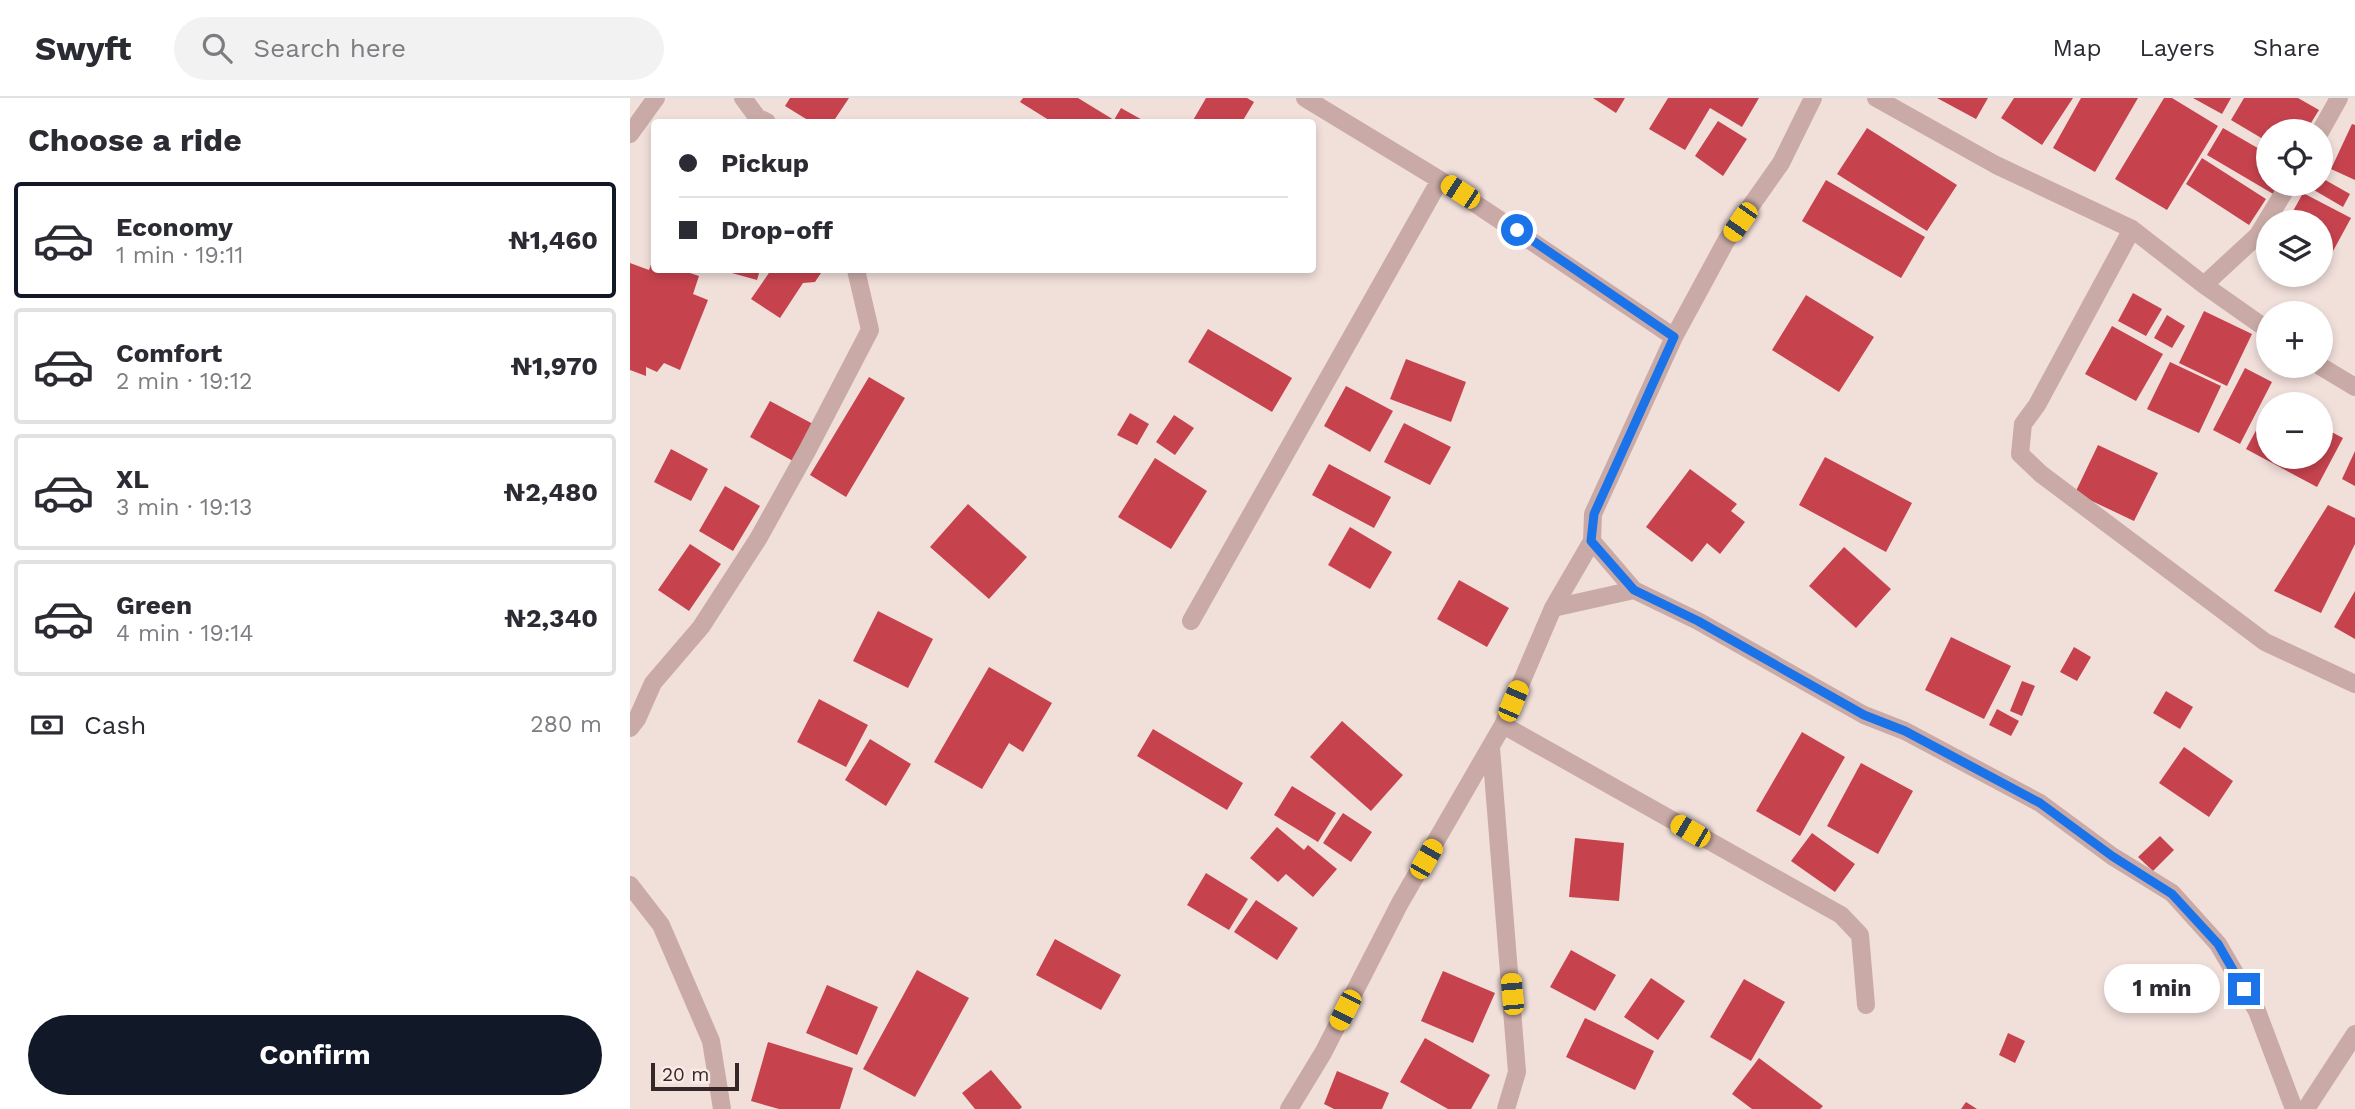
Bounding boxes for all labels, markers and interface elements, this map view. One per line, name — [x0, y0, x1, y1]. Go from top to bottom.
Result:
search box — [174, 17, 664, 80]
text: Swyft — [35, 29, 132, 68]
icon: search — [198, 29, 236, 67]
text: Search here — [254, 33, 406, 63]
text: Map — [2053, 34, 2101, 62]
text: Layers — [2139, 34, 2215, 62]
text: Share — [2253, 34, 2320, 62]
map controls — [2256, 119, 2333, 469]
button: locate — [2256, 119, 2333, 196]
text: Choose a ride — [28, 121, 242, 159]
text: Pickup — [721, 148, 809, 178]
car — [1437, 172, 1484, 212]
car — [1720, 199, 1761, 245]
icon: car — [32, 209, 95, 272]
button: layers — [2256, 210, 2333, 287]
text: Economy — [116, 212, 233, 242]
route start — [1501, 214, 1533, 246]
text: Drop-off — [721, 215, 833, 245]
text: ₦1,460 — [508, 225, 598, 255]
text: 1 min · 19:11 — [116, 242, 243, 269]
button: + — [2256, 301, 2333, 378]
icon: car — [32, 335, 95, 398]
text: Comfort — [116, 338, 222, 368]
text: ₦1,970 — [511, 351, 598, 381]
text: 2 min · 19:12 — [116, 368, 252, 395]
button: − — [2256, 392, 2333, 469]
icon: car — [32, 461, 95, 524]
text: XL — [116, 464, 149, 494]
text: ₦2,480 — [504, 477, 598, 507]
text: 3 min · 19:13 — [116, 494, 252, 521]
icon: car — [32, 587, 95, 650]
text: Green — [116, 590, 192, 620]
text: ₦2,340 — [505, 603, 598, 633]
text: 4 min · 19:14 — [116, 620, 254, 647]
car — [1496, 678, 1531, 724]
icon: cash — [28, 706, 66, 744]
text: Cash — [84, 710, 146, 740]
text: 280 m — [530, 711, 602, 738]
car — [1667, 811, 1714, 851]
car — [1407, 836, 1446, 882]
callout: 1 min — [2104, 964, 2220, 1014]
car — [1500, 972, 1525, 1016]
route end — [2228, 973, 2260, 1005]
text: 1 min — [2132, 975, 2192, 1002]
car — [1327, 987, 1364, 1033]
button: Confirm — [28, 1015, 602, 1095]
scale bar — [651, 1060, 738, 1092]
text: 20 m — [662, 1063, 709, 1086]

